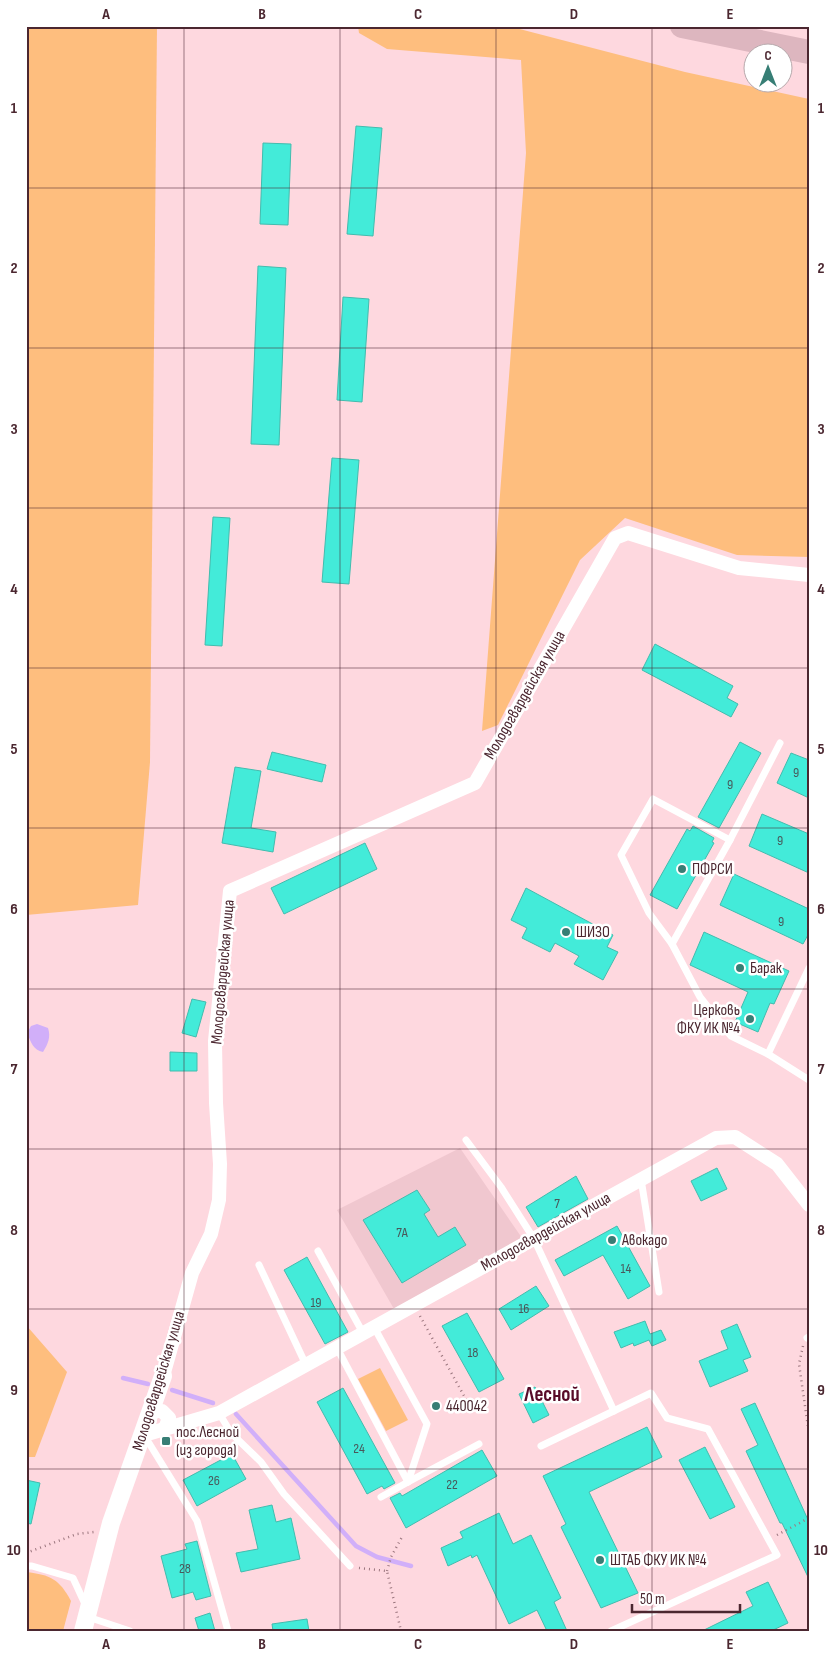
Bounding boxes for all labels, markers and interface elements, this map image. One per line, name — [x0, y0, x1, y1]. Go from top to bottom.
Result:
text: A — [101, 5, 110, 24]
text: B — [258, 5, 266, 24]
text: C — [414, 5, 422, 24]
text: D — [570, 5, 578, 24]
text: E — [727, 5, 734, 24]
north arrow — [742, 42, 792, 92]
text: С — [764, 47, 772, 64]
text: 1 — [11, 99, 18, 118]
text: 1 — [818, 99, 825, 118]
text: 2 — [10, 259, 18, 278]
text: 2 — [817, 259, 825, 278]
text: 3 — [10, 420, 18, 439]
text: 3 — [817, 420, 825, 439]
text: 4 — [10, 580, 18, 599]
text: 4 — [817, 580, 825, 599]
street label: Молодогвардейская улица — [480, 627, 570, 763]
text: 5 — [10, 740, 18, 759]
text: 5 — [817, 740, 825, 759]
house number: 9 — [793, 764, 799, 781]
house number: 9 — [727, 776, 733, 793]
house number: 9 — [777, 832, 783, 849]
place label: ПФРСИ — [692, 860, 733, 879]
marker: ПФРСИ — [676, 863, 688, 875]
street label: Молодогвардейская улица — [207, 899, 239, 1045]
text: 6 — [10, 900, 18, 919]
text: 6 — [817, 900, 825, 919]
house number: 9 — [778, 913, 784, 930]
place label: ШИЗО — [576, 923, 610, 942]
marker: ШИЗО — [560, 926, 572, 938]
place label: Барак — [750, 959, 783, 978]
marker: Барак — [734, 962, 746, 974]
place label: Церковь ФКУ ИК №4 — [677, 1001, 740, 1038]
marker: Церковь ФКУ ИК №4 — [744, 1013, 756, 1025]
text: 7 — [11, 1060, 18, 1079]
text: 7 — [818, 1060, 825, 1079]
street label: Молодогвардейская улица — [478, 1188, 614, 1276]
house number: 7 — [554, 1195, 560, 1212]
text: 8 — [10, 1221, 18, 1240]
text: 8 — [817, 1221, 825, 1240]
house number: 7А — [396, 1224, 409, 1241]
place label: Авокадо — [621, 1231, 667, 1250]
marker: Авокадо — [606, 1234, 618, 1246]
house number: 14 — [621, 1260, 632, 1277]
house number: 19 — [310, 1294, 322, 1311]
house number: 16 — [518, 1300, 530, 1317]
street label: Молодогвардейская улица — [129, 1309, 189, 1453]
house number: 18 — [467, 1344, 479, 1361]
text: 9 — [10, 1381, 18, 1400]
text: 9 — [817, 1381, 825, 1400]
district label: Лесной — [523, 1382, 580, 1407]
place label: 440042 — [446, 1397, 487, 1416]
marker: 440042 — [430, 1400, 442, 1412]
place label: пос.Лесной (из города) — [176, 1423, 239, 1460]
marker: пос.Лесной (из города) — [160, 1435, 172, 1447]
house number: 24 — [353, 1440, 365, 1457]
house number: 26 — [208, 1472, 220, 1489]
house number: 22 — [446, 1476, 458, 1493]
text: 10 — [7, 1541, 21, 1560]
text: 10 — [814, 1541, 828, 1560]
place label: ШТАБ ФКУ ИК №4 — [610, 1551, 707, 1570]
marker: ШТАБ ФКУ ИК №4 — [594, 1554, 606, 1566]
house number: 28 — [179, 1560, 191, 1577]
scale bar — [632, 1582, 740, 1614]
text: 50 m — [640, 1590, 665, 1609]
text: A — [101, 1635, 110, 1654]
text: B — [258, 1635, 266, 1654]
text: C — [414, 1635, 422, 1654]
text: D — [570, 1635, 578, 1654]
text: E — [727, 1635, 734, 1654]

